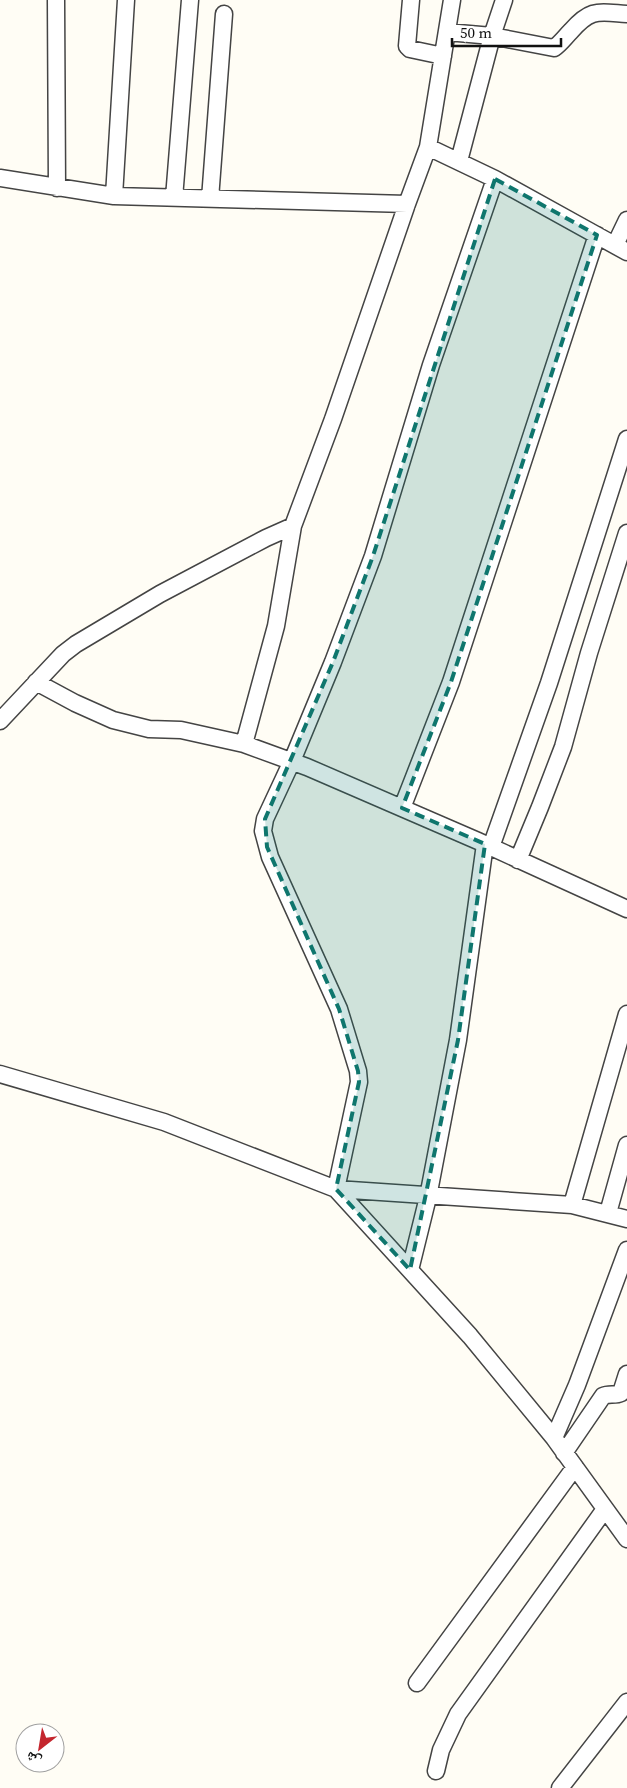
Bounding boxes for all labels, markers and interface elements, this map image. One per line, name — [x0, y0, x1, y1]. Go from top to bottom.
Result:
scale bar — [452, 15, 561, 47]
text: 50 m — [460, 22, 492, 43]
north arrow — [15, 1723, 65, 1773]
text: ش — [22, 1747, 45, 1772]

